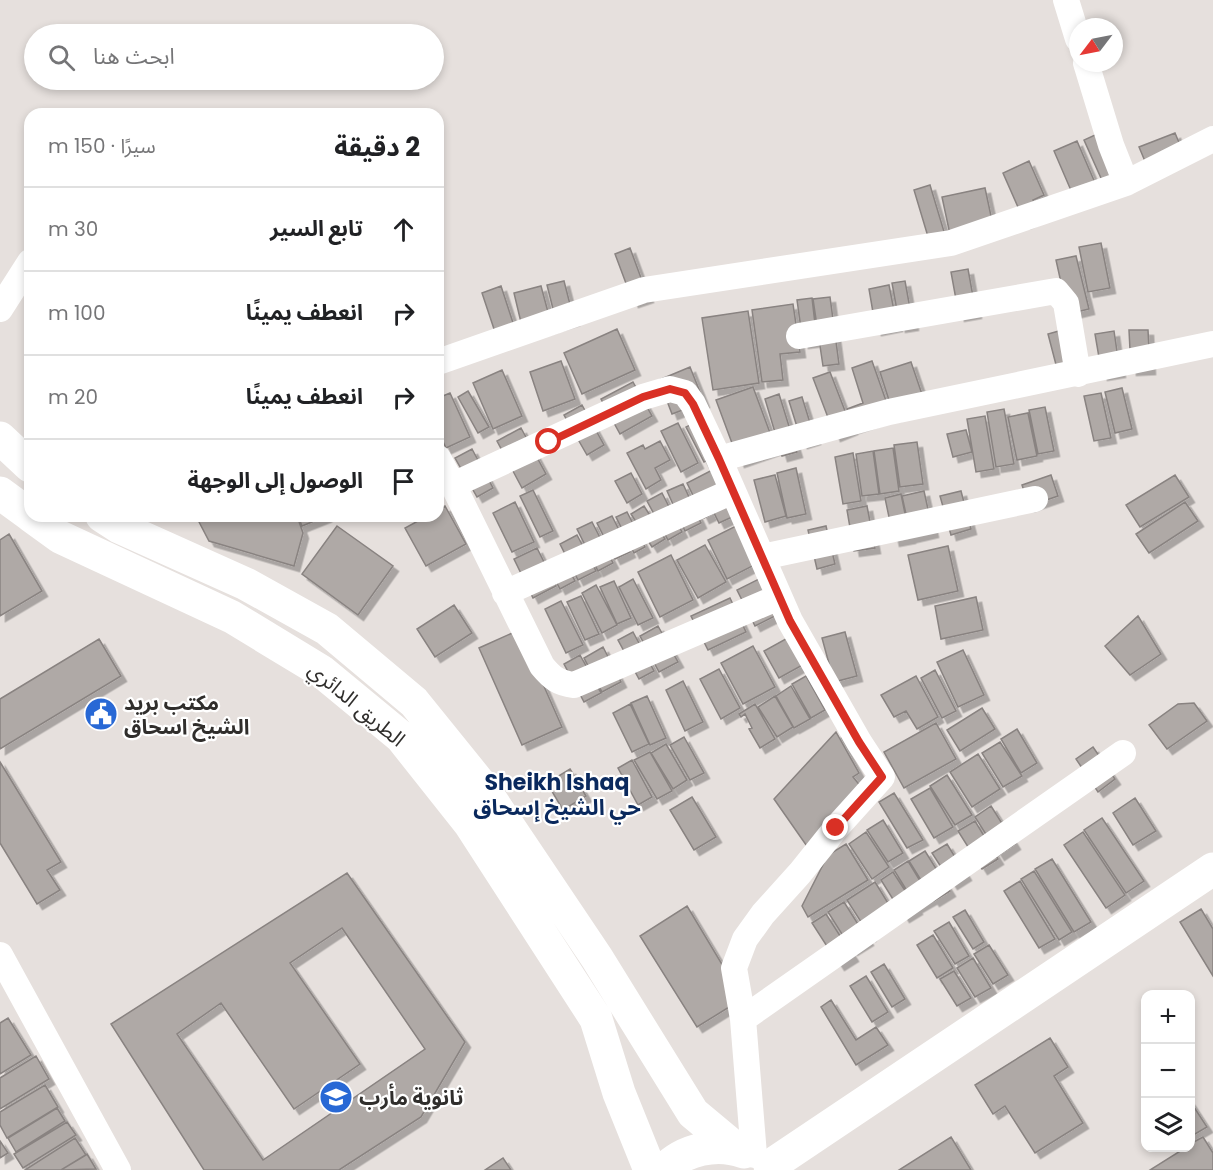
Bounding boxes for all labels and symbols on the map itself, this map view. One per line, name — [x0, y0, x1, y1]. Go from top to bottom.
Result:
north arrow — [1069, 18, 1123, 72]
route start — [535, 428, 561, 454]
street label: الطريق الدائري — [301, 655, 412, 755]
place label: مكتب بريد الشيخ اسحاق — [124, 688, 250, 742]
public building icon: مكتب بريد الشيخ اسحاق — [83, 696, 119, 732]
district label: Sheikh Ishaq حي الشيخ إسحاق — [473, 767, 641, 825]
route end — [822, 814, 848, 840]
school or university icon: ثانوية مأرب — [318, 1079, 354, 1115]
place label: ثانوية مأرب — [359, 1083, 464, 1112]

